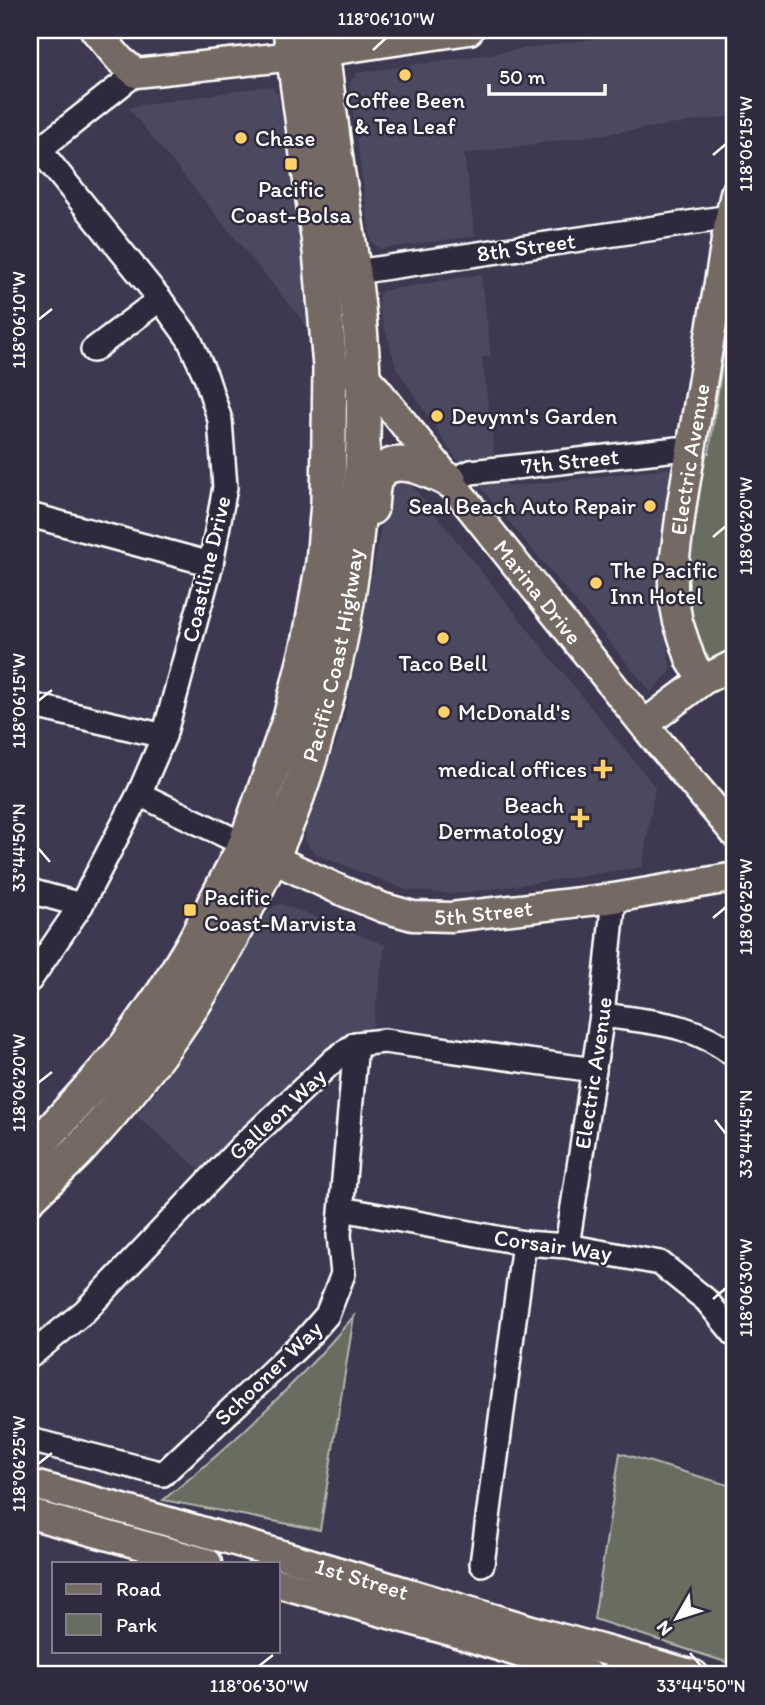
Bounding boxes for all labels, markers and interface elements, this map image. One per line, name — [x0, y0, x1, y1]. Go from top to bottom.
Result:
text: 118°06'10"W — [337, 8, 435, 30]
scale bar — [489, 52, 604, 96]
text: 50 m — [499, 64, 546, 89]
marker: Coffee Been & Tea Leaf — [397, 67, 413, 83]
place label: Coffee Been & Tea Leaf — [345, 86, 465, 140]
text: 118°06'15"W — [735, 96, 757, 192]
place label: Chase — [255, 124, 315, 152]
marker: Chase — [233, 130, 249, 146]
marker: Pacific Coast-Bolsa — [283, 156, 299, 172]
place label: Pacific Coast-Bolsa — [231, 175, 351, 229]
street label: 8th Street — [475, 226, 578, 268]
text: 118°06'10"W — [8, 271, 30, 369]
street label: Electric Avenue — [664, 381, 716, 537]
place label: Devynn's Garden — [451, 402, 617, 430]
marker: Devynn's Garden — [429, 408, 445, 424]
street label: 7th Street — [520, 442, 621, 480]
text: 118°06'20"W — [735, 477, 757, 575]
place label: Seal Beach Auto Repair — [408, 492, 636, 520]
street label: Coastline Drive — [176, 493, 236, 645]
marker: Seal Beach Auto Repair — [642, 498, 658, 514]
street label: Marina Drive — [488, 534, 588, 650]
street label: Pacific Coast Highway — [296, 547, 369, 766]
place label: The Pacific Inn Hotel — [610, 556, 718, 610]
marker: The Pacific Inn Hotel — [588, 575, 604, 591]
marker: Taco Bell — [435, 630, 451, 646]
place label: Taco Bell — [399, 649, 488, 677]
text: 118°06'15"W — [8, 653, 30, 749]
place label: McDonald's — [458, 698, 571, 726]
marker: McDonald's — [436, 704, 452, 720]
place label: medical offices — [438, 755, 587, 783]
marker: medical offices — [593, 759, 613, 779]
place label: Beach Dermatology — [438, 791, 564, 845]
text: 33°44'50"N — [8, 803, 30, 893]
marker: Beach Dermatology — [570, 808, 590, 828]
text: 118°06'25"W — [735, 859, 757, 955]
place label: Pacific Coast-Marvista — [204, 883, 356, 937]
street label: 5th Street — [434, 894, 534, 931]
marker: Pacific Coast-Marvista — [182, 902, 198, 918]
street label: Electric Avenue — [568, 996, 618, 1151]
text: 118°06'20"W — [8, 1034, 30, 1132]
street label: Galleon Way — [222, 1062, 332, 1166]
text: 33°44'45"N — [735, 1090, 757, 1178]
street label: Corsair Way — [492, 1223, 614, 1267]
text: 118°06'30"W — [735, 1239, 757, 1337]
street label: Schooner Way — [208, 1315, 328, 1431]
text: 118°06'25"W — [8, 1416, 30, 1512]
street label: 1st Street — [312, 1552, 412, 1606]
legend — [52, 1562, 280, 1652]
text: Road — [116, 1576, 162, 1601]
north arrow — [642, 1582, 712, 1652]
text: Park — [116, 1612, 158, 1637]
text: N — [651, 1616, 677, 1641]
text: 118°06'30"W — [210, 1675, 308, 1697]
text: 33°44'50"N — [656, 1675, 746, 1697]

